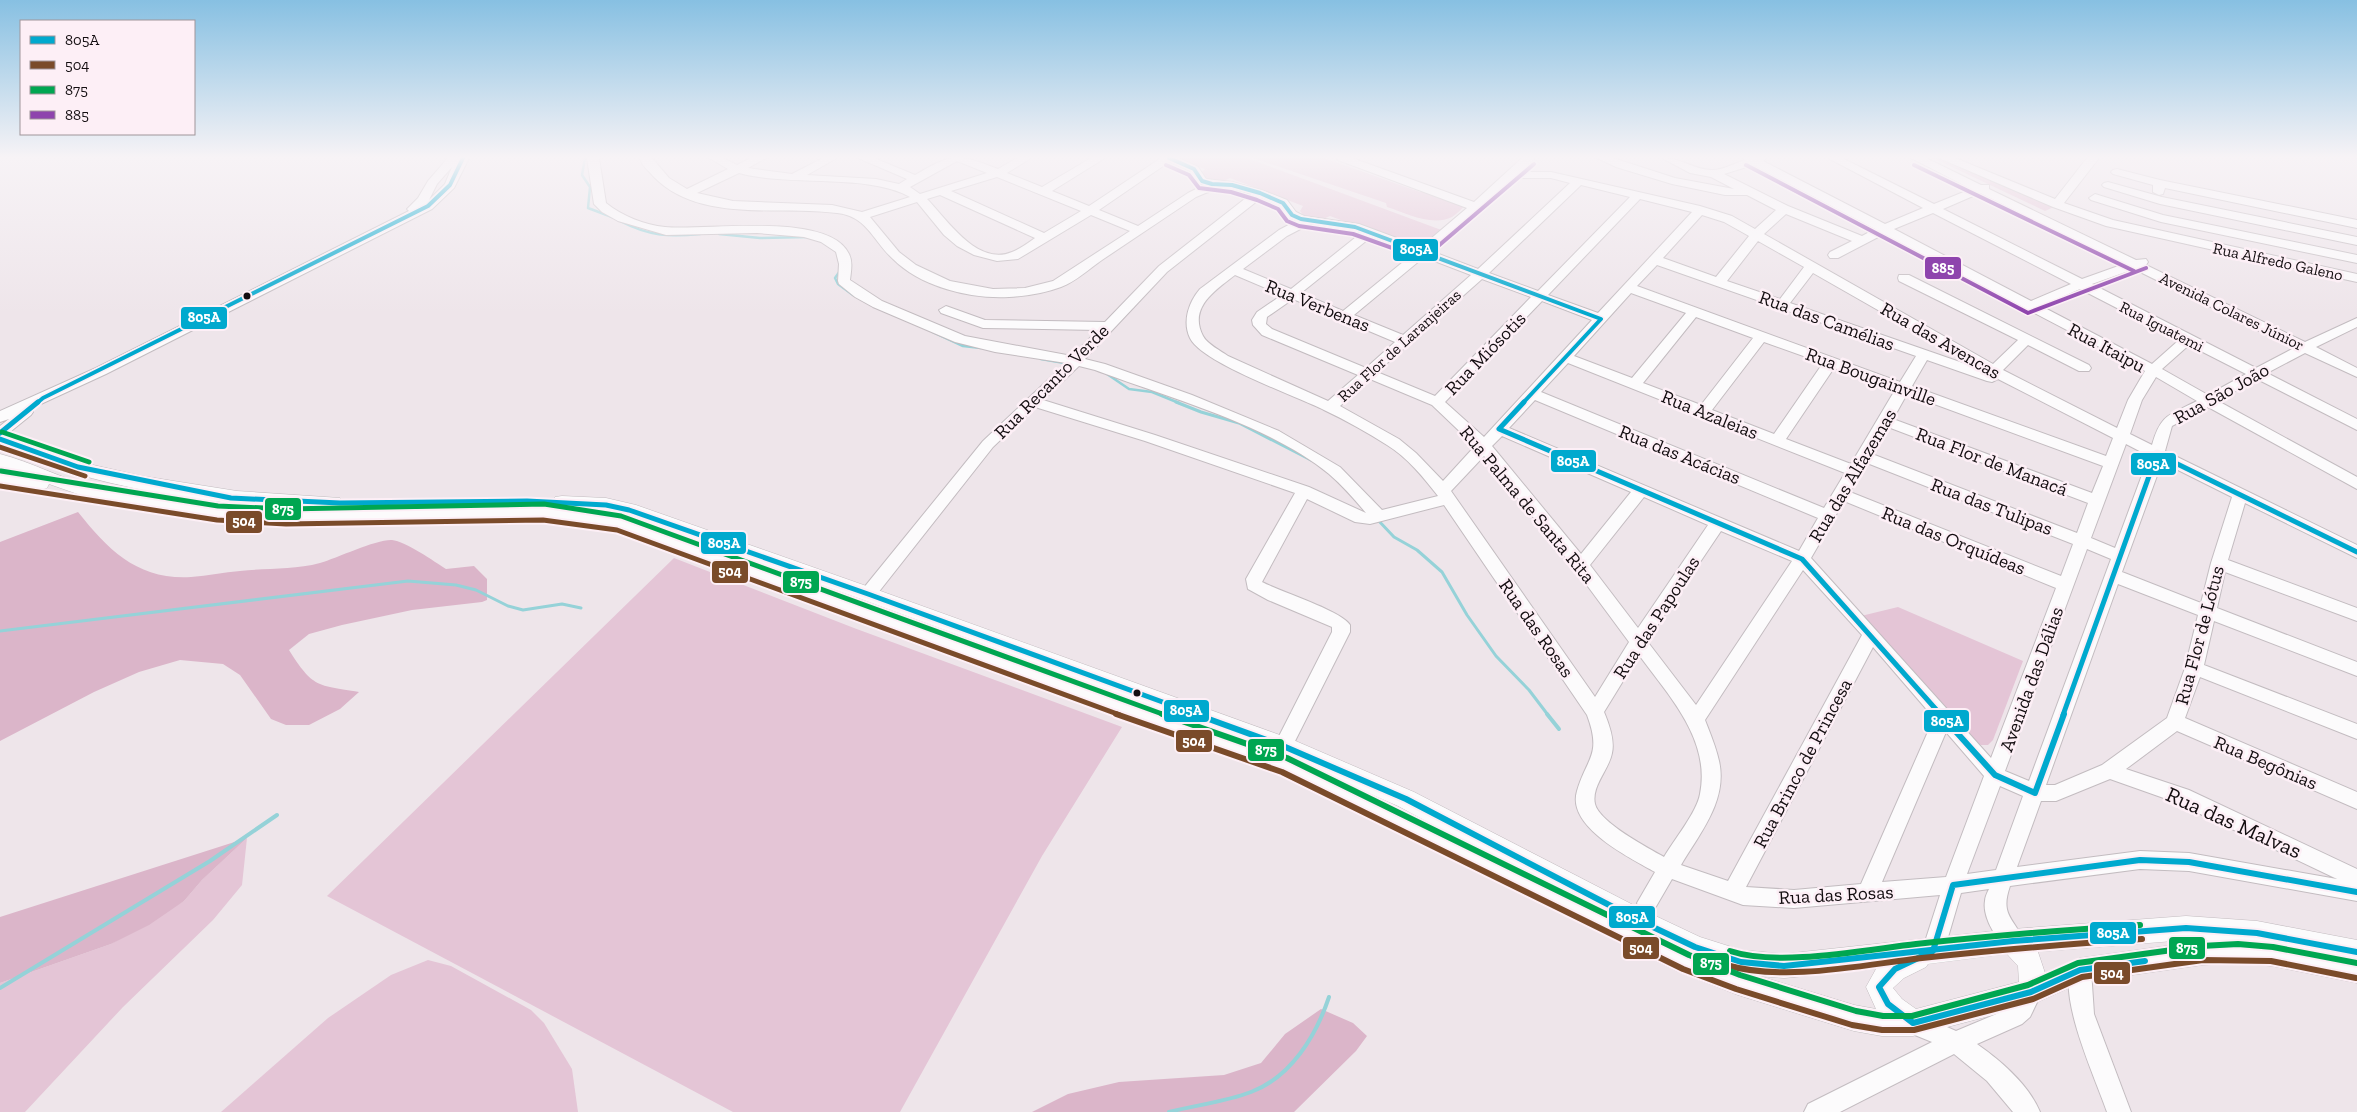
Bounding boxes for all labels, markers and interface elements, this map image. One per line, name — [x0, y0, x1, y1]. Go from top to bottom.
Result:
legend — [20, 20, 195, 135]
text: 805A — [65, 31, 99, 49]
text: 504 — [65, 56, 89, 74]
text: 875 — [65, 81, 88, 99]
text: 885 — [65, 106, 89, 124]
line badge: 805A — [1392, 238, 1439, 262]
street label: Rua Alfredo Galeno — [2211, 238, 2345, 285]
text: 805A — [1400, 241, 1433, 258]
line badge: 885 — [1924, 256, 1962, 280]
text: 885 — [1932, 260, 1954, 277]
street label: Avenida Colares Júnior — [2156, 268, 2307, 355]
street label: Rua Verbenas — [1262, 274, 1373, 337]
street label: Rua Flor de Laranjeiras — [1334, 285, 1465, 406]
street label: Rua das Camélias — [1756, 285, 1898, 356]
unlabelled marker — [242, 291, 252, 301]
street label: Rua das Avencas — [1877, 297, 2005, 384]
street label: Rua Iguatemi — [2116, 297, 2208, 356]
line badge: 805A — [180, 306, 228, 330]
street label: Rua Miósotis — [1440, 307, 1531, 400]
text: 805A — [188, 309, 221, 326]
street label: Rua Itaipu — [2064, 317, 2150, 378]
street label: Rua Recanto Verde — [989, 319, 1114, 444]
street label: Rua Bougainville — [1802, 342, 1939, 411]
street label: Rua São João — [2169, 358, 2273, 429]
street label: Rua Azaleias — [1658, 385, 1762, 444]
street label: Rua das Alfazemas — [1803, 404, 1901, 546]
street label: Rua das Acácias — [1616, 420, 1744, 489]
street label: Rua Palma de Santa Rita — [1455, 421, 1600, 588]
street label: Rua Flor de Manacá — [1913, 422, 2071, 501]
line badge: 805A — [1550, 449, 1597, 473]
line badge: 805A — [2130, 452, 2177, 476]
text: 805A — [1557, 453, 1590, 470]
text: 805A — [2137, 456, 2170, 473]
street label: Rua das Tulipas — [1928, 473, 2056, 540]
line badge: 875 — [264, 497, 302, 521]
text: 875 — [272, 501, 294, 518]
street label: Rua das Orquídeas — [1879, 501, 2029, 580]
line badge: 504 — [225, 510, 263, 534]
text: 504 — [232, 513, 256, 530]
line badge: 805A — [700, 531, 747, 555]
text: 805A — [708, 535, 741, 552]
street label: Rua das Papoulas — [1608, 552, 1705, 683]
line badge: 504 — [711, 560, 749, 584]
text: 504 — [718, 563, 742, 580]
street label: Rua Flor de Lótus — [2170, 563, 2229, 707]
line badge: 875 — [782, 570, 820, 594]
text: 875 — [790, 574, 812, 591]
street label: Rua das Rosas — [1494, 575, 1579, 682]
street label: Avenida das Dálias — [1995, 604, 2068, 755]
street label: Rua Brinco de Princesa — [1748, 675, 1857, 852]
unlabelled marker — [1132, 688, 1142, 698]
line badge: 805A — [1163, 699, 1210, 723]
text: 805A — [1170, 702, 1203, 719]
line badge: 805A — [1923, 709, 1970, 733]
text: 805A — [1931, 713, 1964, 730]
line badge: 504 — [1175, 729, 1213, 753]
street label: Rua Begônias — [2211, 730, 2321, 795]
text: 504 — [1182, 733, 1206, 750]
line badge: 875 — [1247, 738, 1285, 762]
text: 875 — [1255, 742, 1277, 759]
street label: Rua das Malvas — [2162, 780, 2306, 864]
street label: Rua das Rosas — [1778, 880, 1894, 909]
line badge: 805A — [1608, 905, 1656, 929]
text: 805A — [1616, 909, 1649, 926]
line badge: 805A — [2089, 921, 2137, 945]
text: 805A — [2097, 925, 2130, 942]
line badge: 504 — [1622, 936, 1660, 960]
line badge: 875 — [2168, 936, 2206, 960]
text: 504 — [1629, 940, 1653, 957]
text: 875 — [2176, 940, 2198, 957]
line badge: 875 — [1692, 952, 1730, 976]
text: 875 — [1700, 955, 1722, 972]
line badge: 504 — [2093, 961, 2131, 985]
text: 504 — [2100, 965, 2124, 982]

